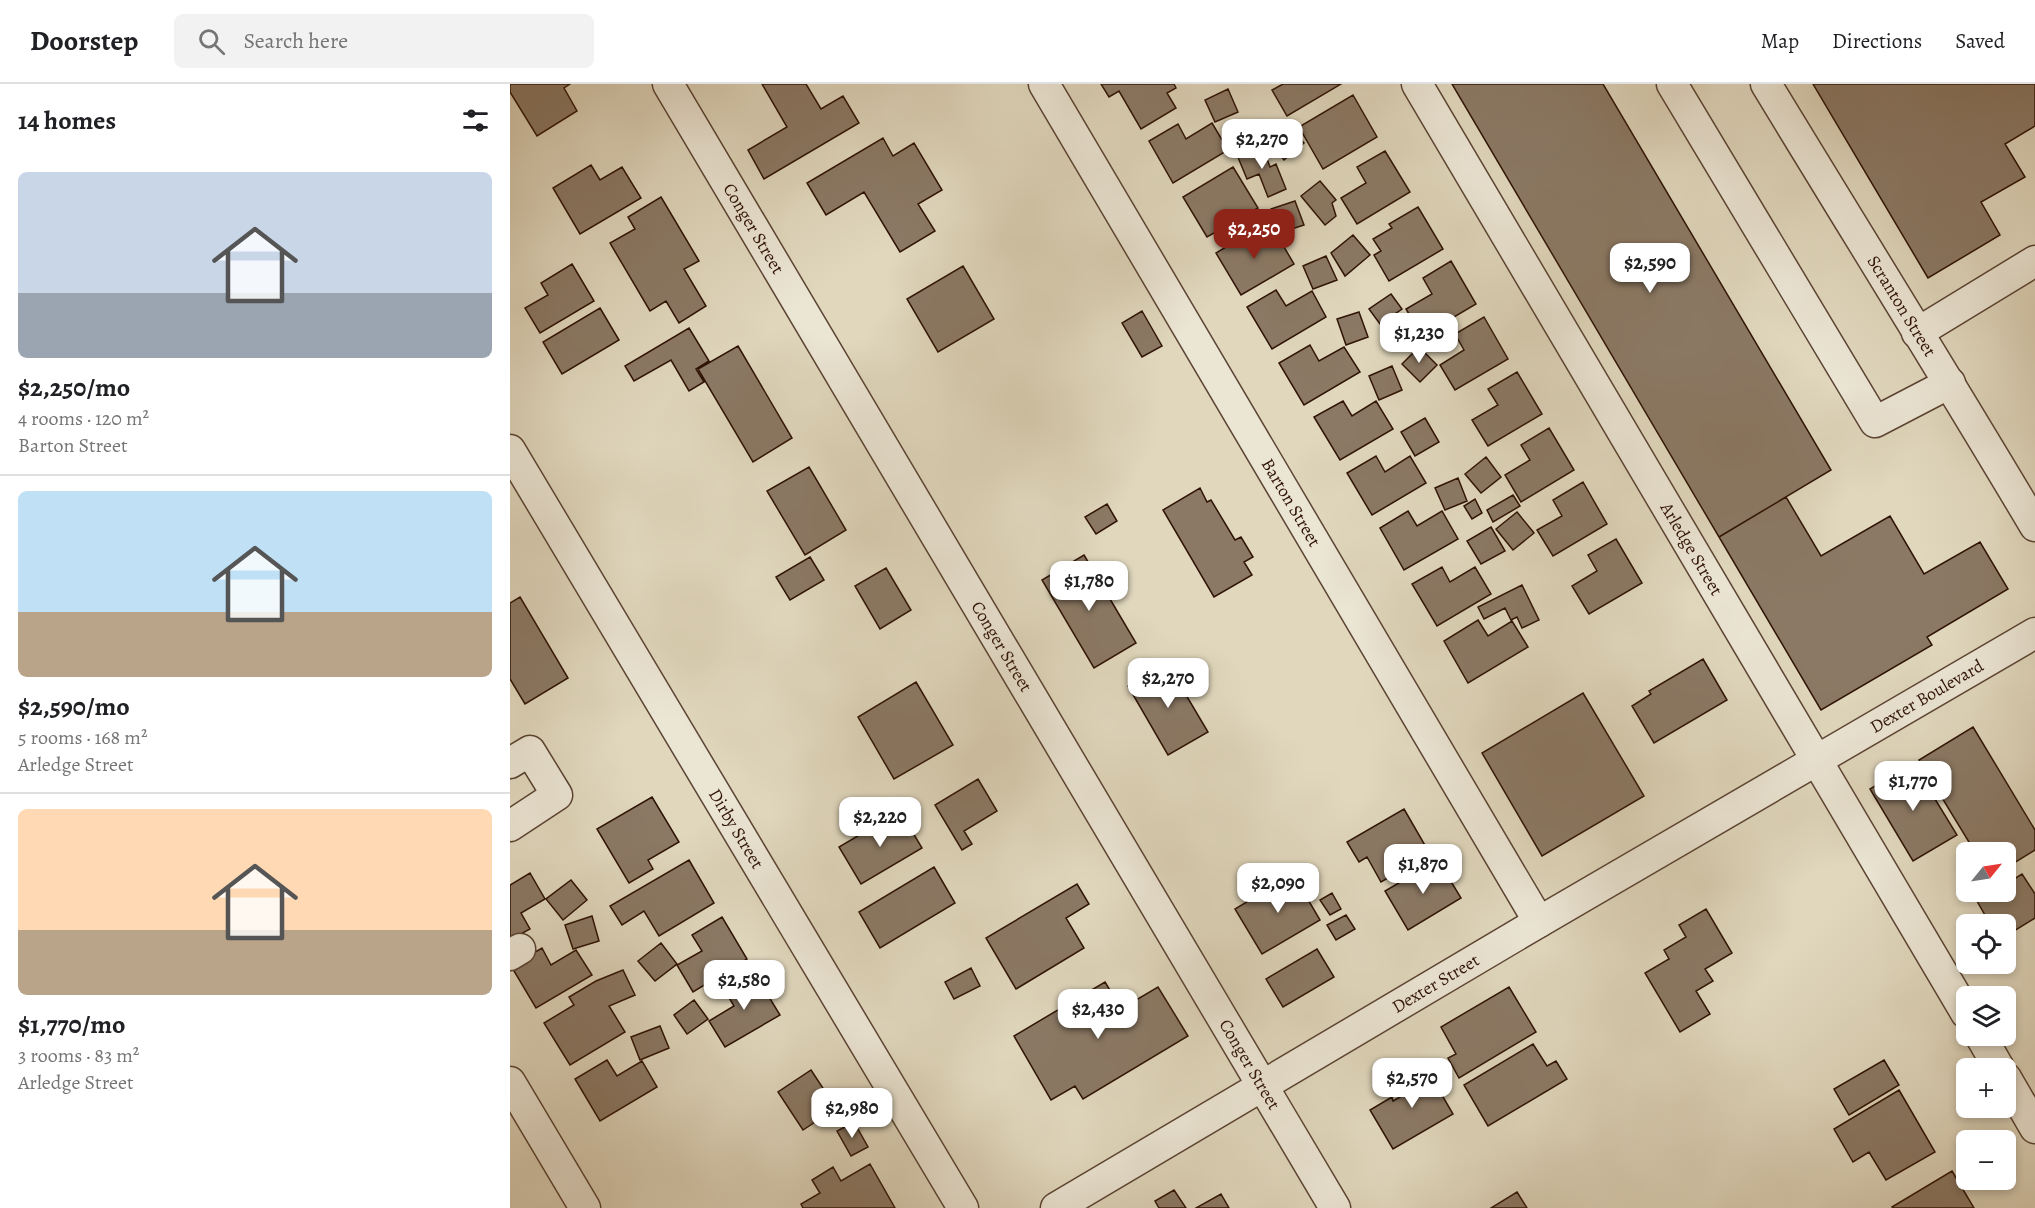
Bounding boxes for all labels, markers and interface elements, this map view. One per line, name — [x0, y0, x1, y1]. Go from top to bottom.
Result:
search box — [174, 14, 594, 68]
text: Doorstep — [30, 22, 138, 60]
icon: search — [195, 25, 228, 58]
text: Search here — [243, 26, 348, 56]
text: Map — [1761, 27, 1799, 55]
text: Directions — [1832, 27, 1922, 55]
text: Saved — [1955, 27, 2005, 55]
text: 14 homes — [18, 103, 116, 138]
icon: filters — [459, 104, 492, 137]
pin: $2,270 — [1213, 119, 1311, 170]
text: $2,270 — [1236, 125, 1288, 152]
street label: Conger Street — [717, 179, 790, 278]
pin: $2,250 — [1205, 209, 1303, 260]
icon: home — [201, 211, 309, 319]
text: $2,250 — [1228, 215, 1280, 242]
pin: $2,590 — [1601, 243, 1699, 294]
text: $2,590 — [1624, 249, 1676, 276]
street label: Scranton Street — [1862, 251, 1942, 361]
pin: $1,230 — [1370, 313, 1468, 364]
text: $1,230 — [1394, 319, 1444, 346]
text: $2,250/mo — [18, 370, 130, 405]
text: 4 rooms · 120 m² — [18, 405, 149, 432]
text: Barton Street — [18, 432, 128, 459]
street label: Barton Street — [1256, 454, 1327, 551]
street label: Arledge Street — [1654, 497, 1729, 600]
icon: home — [201, 530, 309, 638]
pin: $1,780 — [1040, 561, 1138, 612]
text: $1,780 — [1064, 567, 1114, 594]
street label: Conger Street — [965, 597, 1038, 696]
street label: Dexter Boulevard — [1865, 653, 1988, 739]
pin: $2,270 — [1119, 658, 1217, 709]
text: $2,270 — [1142, 664, 1194, 691]
text: $2,590/mo — [18, 689, 130, 724]
text: 5 rooms · 168 m² — [18, 724, 147, 751]
text: Arledge Street — [18, 751, 134, 778]
pin: $1,770 — [1864, 761, 1962, 812]
text: $1,770 — [1889, 767, 1938, 794]
street label: Dirby Street — [703, 784, 769, 873]
pin: $2,220 — [831, 797, 929, 848]
text: $2,220 — [853, 803, 907, 830]
north arrow — [1956, 842, 2016, 902]
map controls — [1956, 842, 2016, 1190]
pin: $1,870 — [1374, 844, 1472, 895]
icon: home — [201, 848, 309, 956]
text: $1,870 — [1398, 850, 1448, 877]
pin: $2,090 — [1229, 863, 1327, 914]
text: $2,090 — [1251, 869, 1305, 896]
button: locate — [1956, 914, 2016, 974]
street label: Dexter Street — [1387, 948, 1484, 1019]
pin: $2,580 — [695, 960, 793, 1011]
text: $2,580 — [718, 966, 770, 993]
button: layers — [1956, 986, 2016, 1046]
pin: $2,430 — [1049, 989, 1147, 1040]
text: $2,430 — [1072, 995, 1124, 1022]
text: $1,770/mo — [18, 1007, 125, 1042]
street label: Conger Street — [1214, 1015, 1286, 1114]
text: 3 rooms · 83 m² — [18, 1042, 139, 1069]
pin: $2,570 — [1363, 1058, 1461, 1109]
button: + — [1956, 1058, 2016, 1118]
text: $2,570 — [1386, 1064, 1438, 1091]
text: Arledge Street — [18, 1069, 134, 1096]
pin: $2,980 — [803, 1088, 901, 1139]
text: $2,980 — [825, 1094, 879, 1121]
button: − — [1956, 1130, 2016, 1190]

